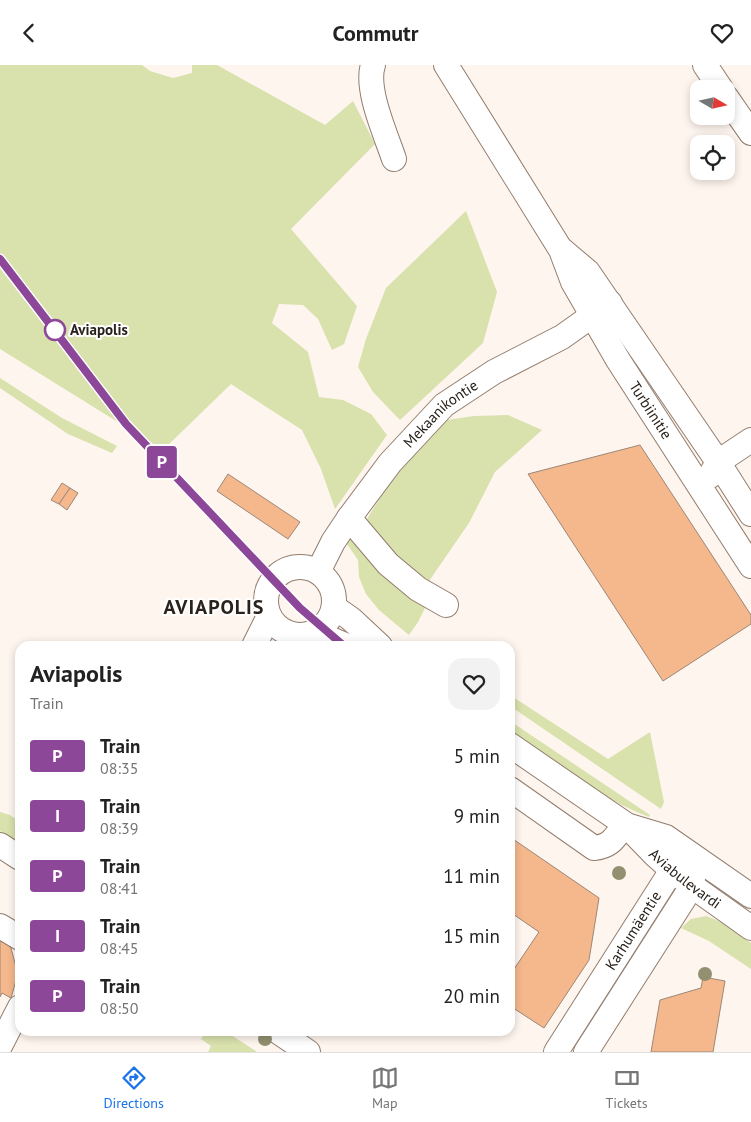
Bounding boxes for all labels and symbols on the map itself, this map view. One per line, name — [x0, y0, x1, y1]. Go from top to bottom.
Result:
north arrow — [690, 80, 735, 125]
marker: Aviapolis — [44, 319, 66, 341]
place label: Aviapolis — [70, 320, 128, 339]
street label: Mekaanikontie — [399, 375, 481, 452]
street label: Turbiinitie — [625, 378, 677, 443]
line badge: P — [146, 446, 178, 478]
district label: AVIAPOLIS — [164, 594, 264, 620]
street label: Aviabulevardi — [645, 844, 725, 913]
street label: Karhumäentie — [601, 887, 665, 973]

